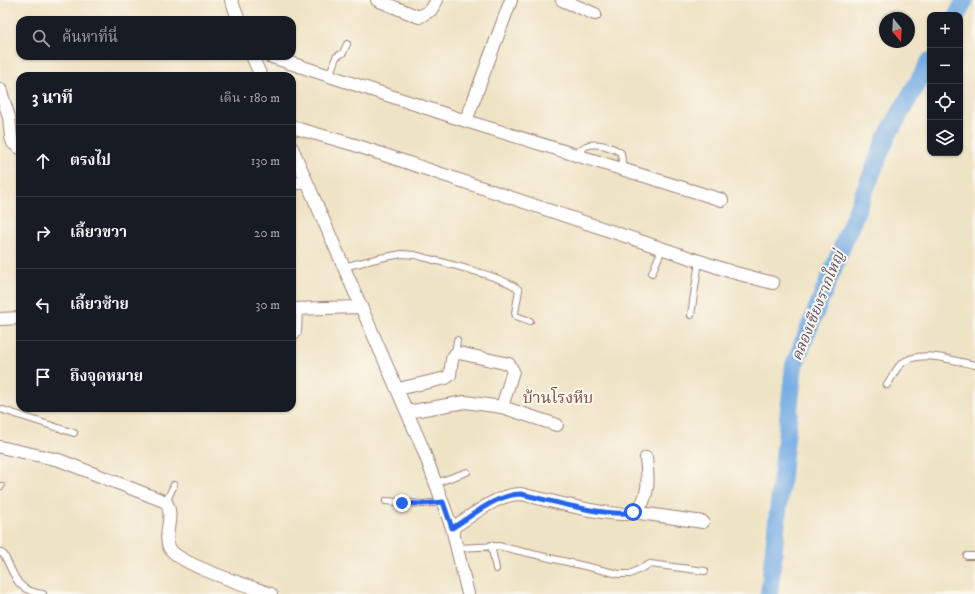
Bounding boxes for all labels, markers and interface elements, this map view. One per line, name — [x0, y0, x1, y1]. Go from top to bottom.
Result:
north arrow — [879, 12, 915, 48]
map controls — [927, 12, 963, 156]
button: + — [927, 12, 963, 48]
search box — [16, 16, 296, 60]
icon: search — [30, 27, 52, 49]
text: ค้นหาที่นี่ — [62, 28, 118, 47]
button: − — [927, 48, 963, 84]
button: locate — [927, 84, 963, 120]
text: 3 นาที — [32, 87, 73, 109]
text: เดิน · 180 m — [219, 90, 280, 106]
button: layers — [927, 120, 963, 156]
icon: ahead — [32, 150, 54, 172]
text: ตรงไป — [70, 151, 111, 170]
text: 130 m — [251, 153, 280, 169]
icon: right — [32, 222, 54, 244]
text: เลี้ยวขวา — [70, 223, 127, 242]
text: 20 m — [254, 225, 280, 241]
water label: คลองเชียงรากใหญ่ — [785, 246, 849, 364]
icon: left — [32, 294, 54, 316]
text: เลี้ยวซ้าย — [70, 295, 129, 314]
text: 30 m — [256, 297, 280, 313]
icon: arrive — [32, 366, 54, 388]
text: ถึงจุดหมาย — [70, 367, 143, 386]
district label: บ้านโรงหีบ — [523, 387, 593, 408]
route end — [393, 494, 411, 512]
route start — [624, 503, 642, 521]

